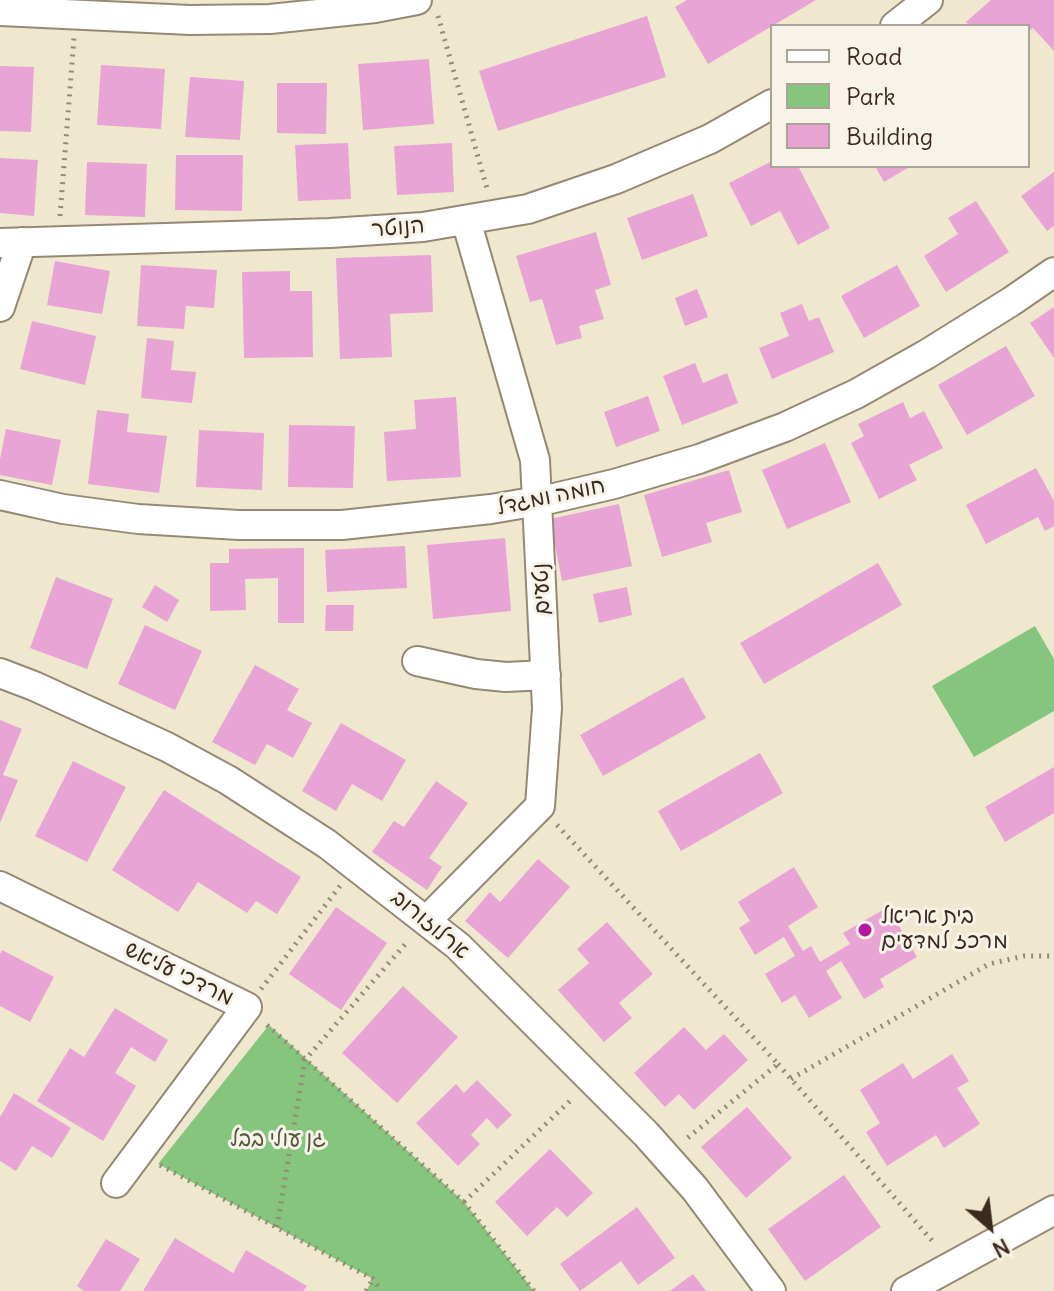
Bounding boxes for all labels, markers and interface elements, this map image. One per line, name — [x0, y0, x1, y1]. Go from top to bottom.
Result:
legend — [770, 24, 1030, 168]
text: Road — [846, 41, 902, 71]
text: Park — [846, 81, 896, 111]
text: Building — [846, 121, 933, 151]
street label: הנוטר — [370, 213, 426, 243]
street label: חומה ומגדל — [495, 473, 607, 521]
street label: נטעים — [527, 562, 557, 616]
street label: ארלוזורוב — [386, 885, 474, 965]
place label: בית אריאל מרכז למדעים — [881, 904, 1008, 956]
marker: בית אריאל מרכז למדעים — [856, 921, 874, 939]
street label: מרדכי עליאש — [120, 936, 238, 1012]
park label: גן עולי בבל — [230, 1127, 326, 1153]
north arrow — [950, 1187, 1030, 1267]
text: N — [988, 1232, 1015, 1264]

